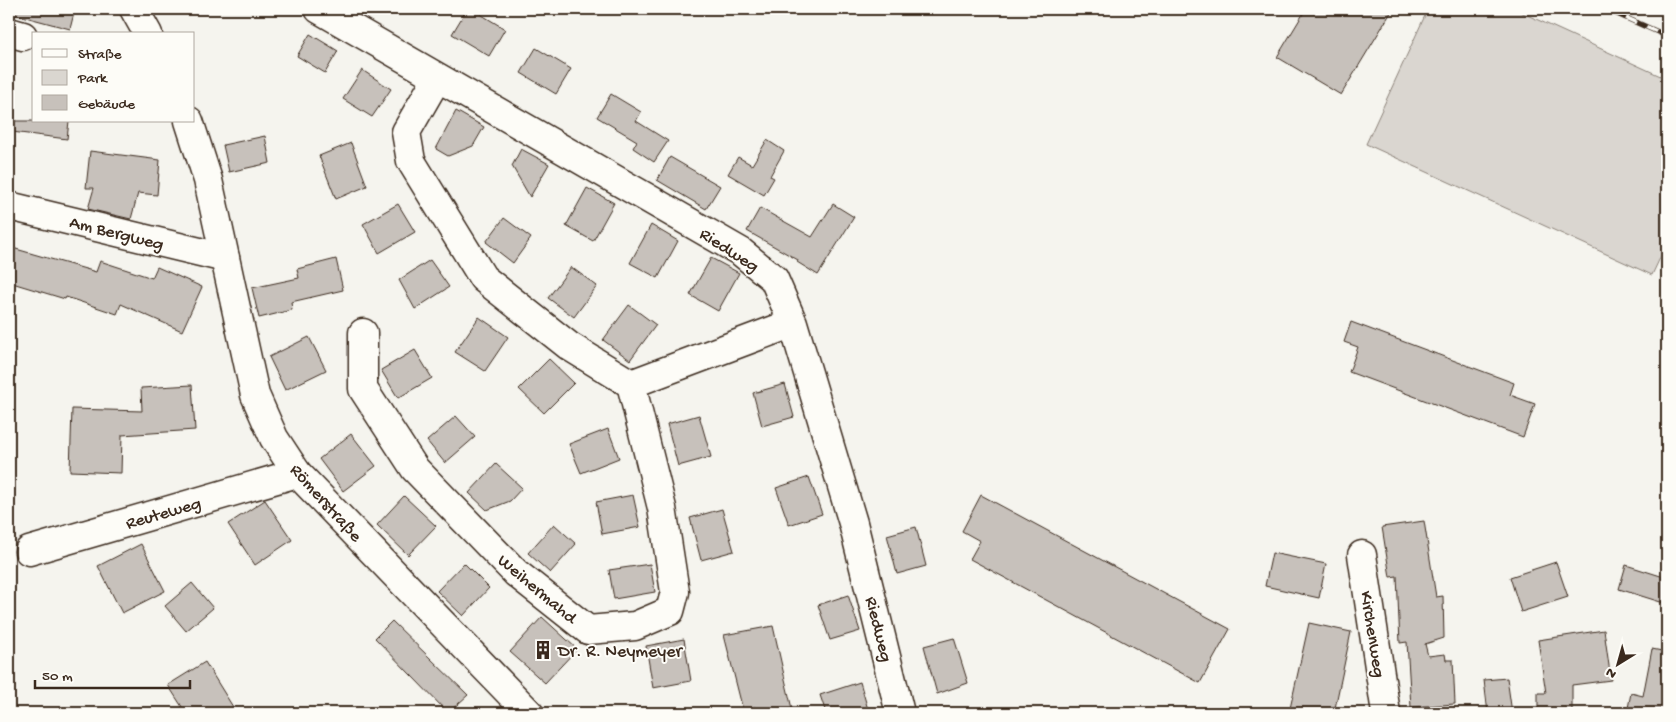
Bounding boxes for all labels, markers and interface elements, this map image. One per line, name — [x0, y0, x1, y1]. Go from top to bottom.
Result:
legend — [32, 32, 195, 122]
text: Straße — [78, 46, 122, 64]
text: Park — [77, 70, 108, 88]
text: Gebäude — [78, 96, 135, 114]
street label: Am Bergweg — [67, 213, 166, 256]
street label: Riedweg — [695, 224, 762, 278]
street label: Römerstraße — [285, 460, 366, 548]
street label: Reuteweg — [124, 494, 204, 535]
street label: Weihermahd — [493, 551, 581, 630]
street label: Kirchenweg — [1354, 590, 1389, 679]
street label: Riedweg — [859, 595, 896, 664]
building icon: Dr. R. Neymeyer — [532, 639, 554, 661]
north arrow — [1594, 640, 1644, 690]
place label: Dr. R. Neymeyer — [557, 642, 683, 663]
scale bar — [35, 657, 190, 689]
text: N — [1603, 663, 1620, 682]
text: 50 m — [42, 668, 73, 686]

